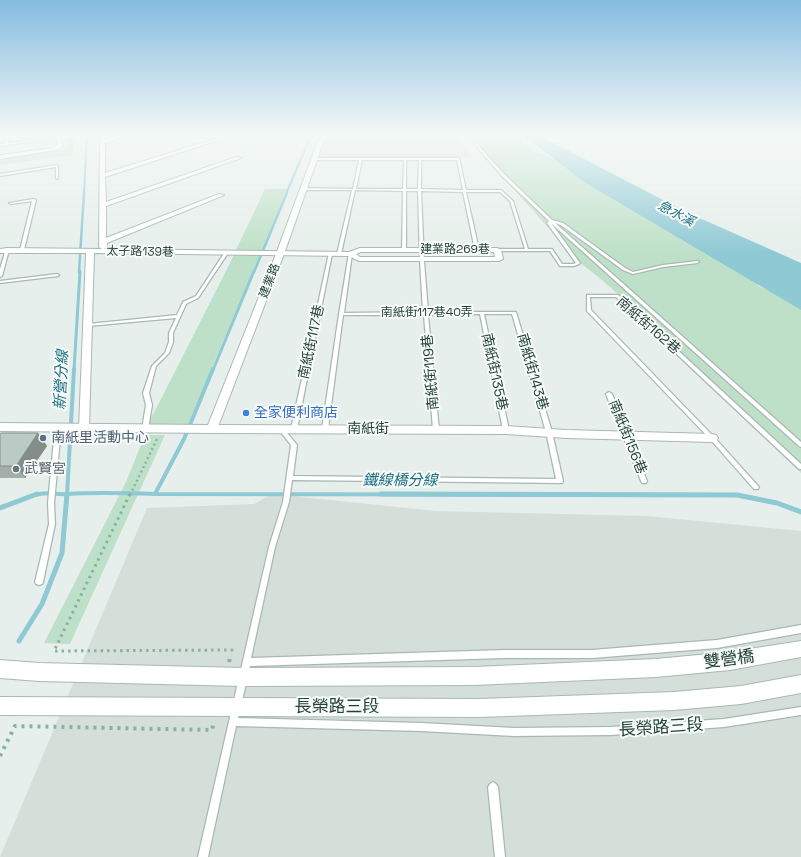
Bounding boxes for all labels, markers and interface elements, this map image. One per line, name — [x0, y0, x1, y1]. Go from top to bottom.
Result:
water label: 急水溪 — [655, 198, 697, 230]
street label: 建業路269巷 — [420, 243, 490, 257]
street label: 太子路139巷 — [106, 244, 174, 260]
street label: 建業路 — [257, 262, 283, 300]
street label: 南紙街162巷 — [613, 294, 683, 358]
street label: 南紙街117巷 — [296, 303, 328, 381]
street label: 南紙街117巷40弄 — [381, 306, 473, 320]
street label: 南紙街135巷 — [478, 332, 510, 412]
street label: 南紙街143巷 — [513, 332, 551, 412]
street label: 南紙街119巷 — [419, 333, 443, 411]
water label: 新營分線 — [51, 350, 73, 410]
street label: 南紙街156巷 — [604, 397, 650, 477]
place label: 全家便利商店 — [254, 405, 338, 421]
marker: 全家便利商店 — [241, 408, 251, 418]
street label: 南紙街 — [347, 421, 389, 437]
place label: 南紙里活動中心 — [51, 430, 149, 446]
marker: 南紙里活動中心 — [38, 433, 48, 443]
place label: 武賢宮 — [24, 461, 66, 477]
marker: 武賢宮 — [11, 464, 21, 474]
water label: 鐵線橋分線 — [363, 472, 437, 490]
street label: 雙營橋 — [702, 646, 756, 674]
street label: 長榮路三段 — [295, 697, 379, 717]
street label: 長榮路三段 — [618, 715, 704, 741]

